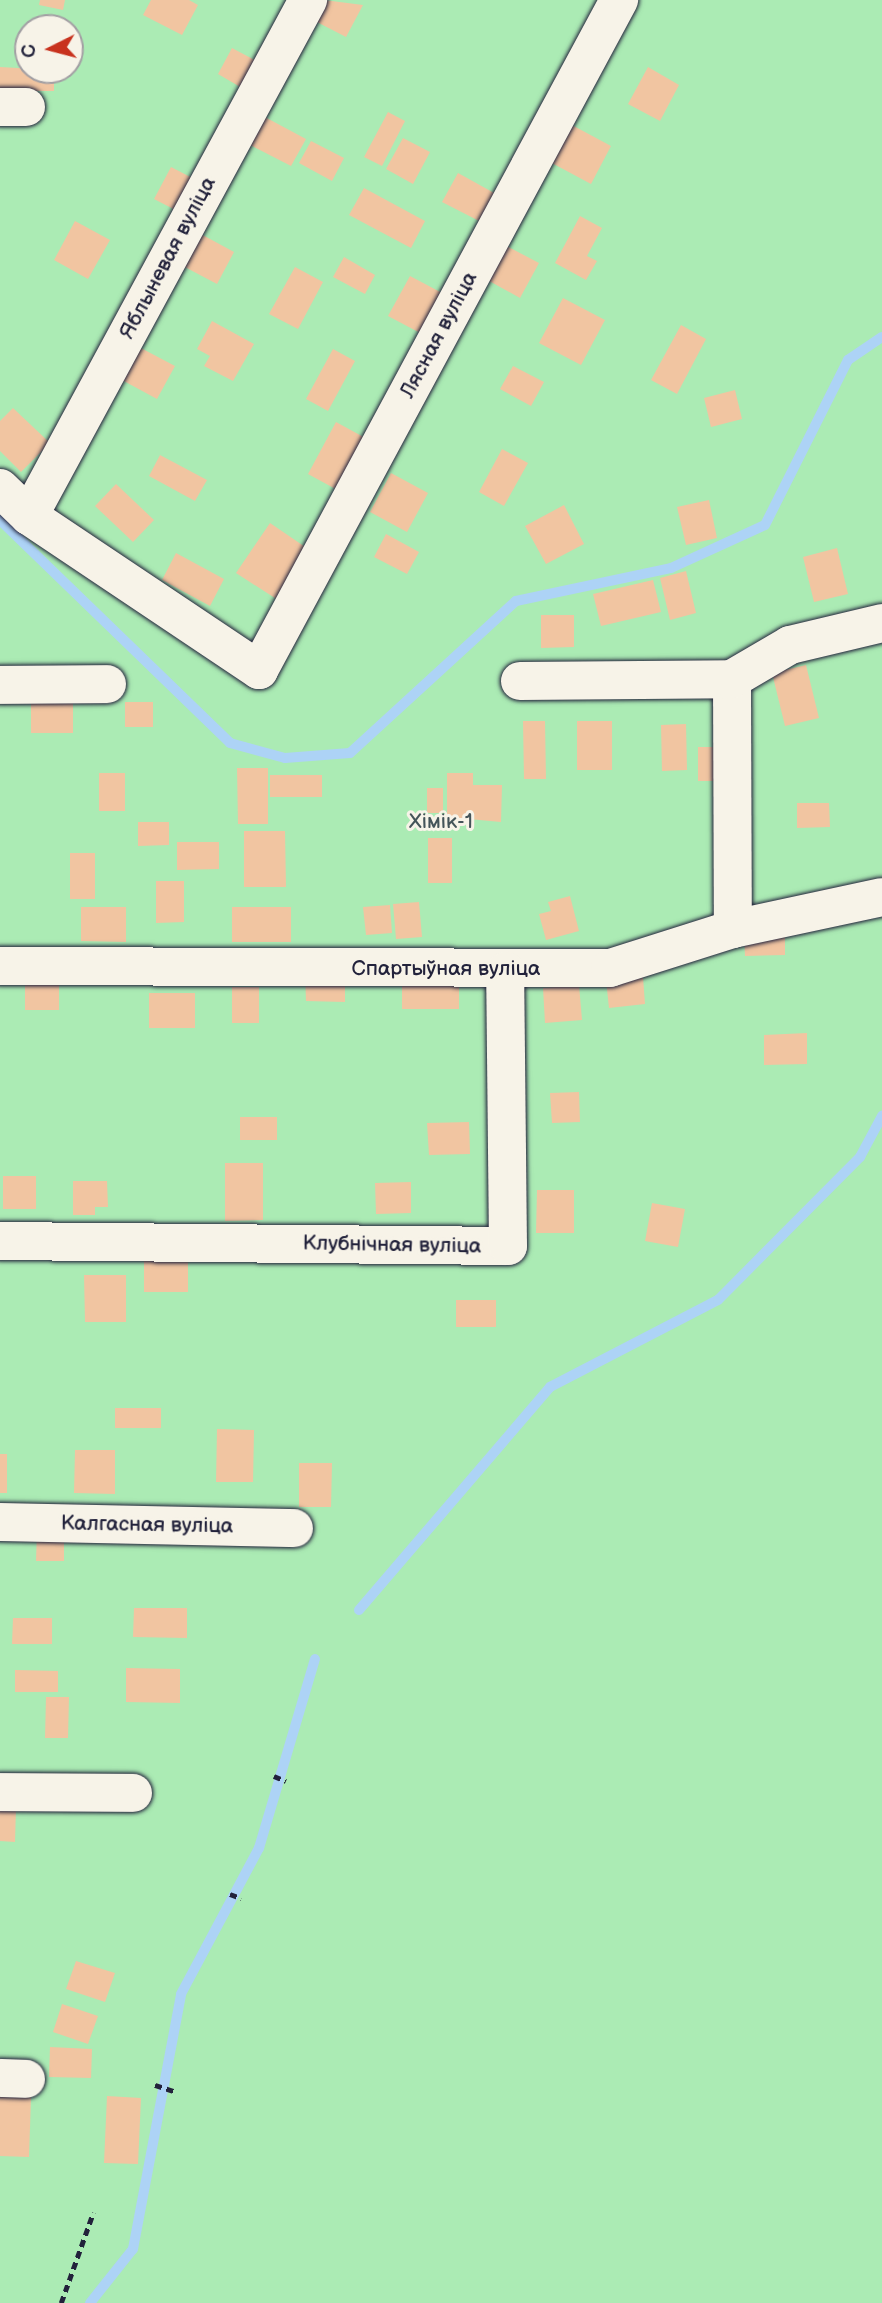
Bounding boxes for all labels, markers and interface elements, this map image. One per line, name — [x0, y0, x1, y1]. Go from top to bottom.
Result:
north arrow — [14, 14, 84, 84]
text: С — [17, 43, 42, 59]
street label: Яблыневая вуліца — [115, 173, 221, 343]
street label: Лясная вуліца — [395, 268, 483, 402]
park label: Хімік-1 — [409, 809, 473, 835]
street label: Спартыўная вуліца — [352, 956, 540, 982]
street label: Клубнічная вуліца — [302, 1231, 482, 1259]
street label: Калгасная вуліца — [61, 1511, 233, 1539]

